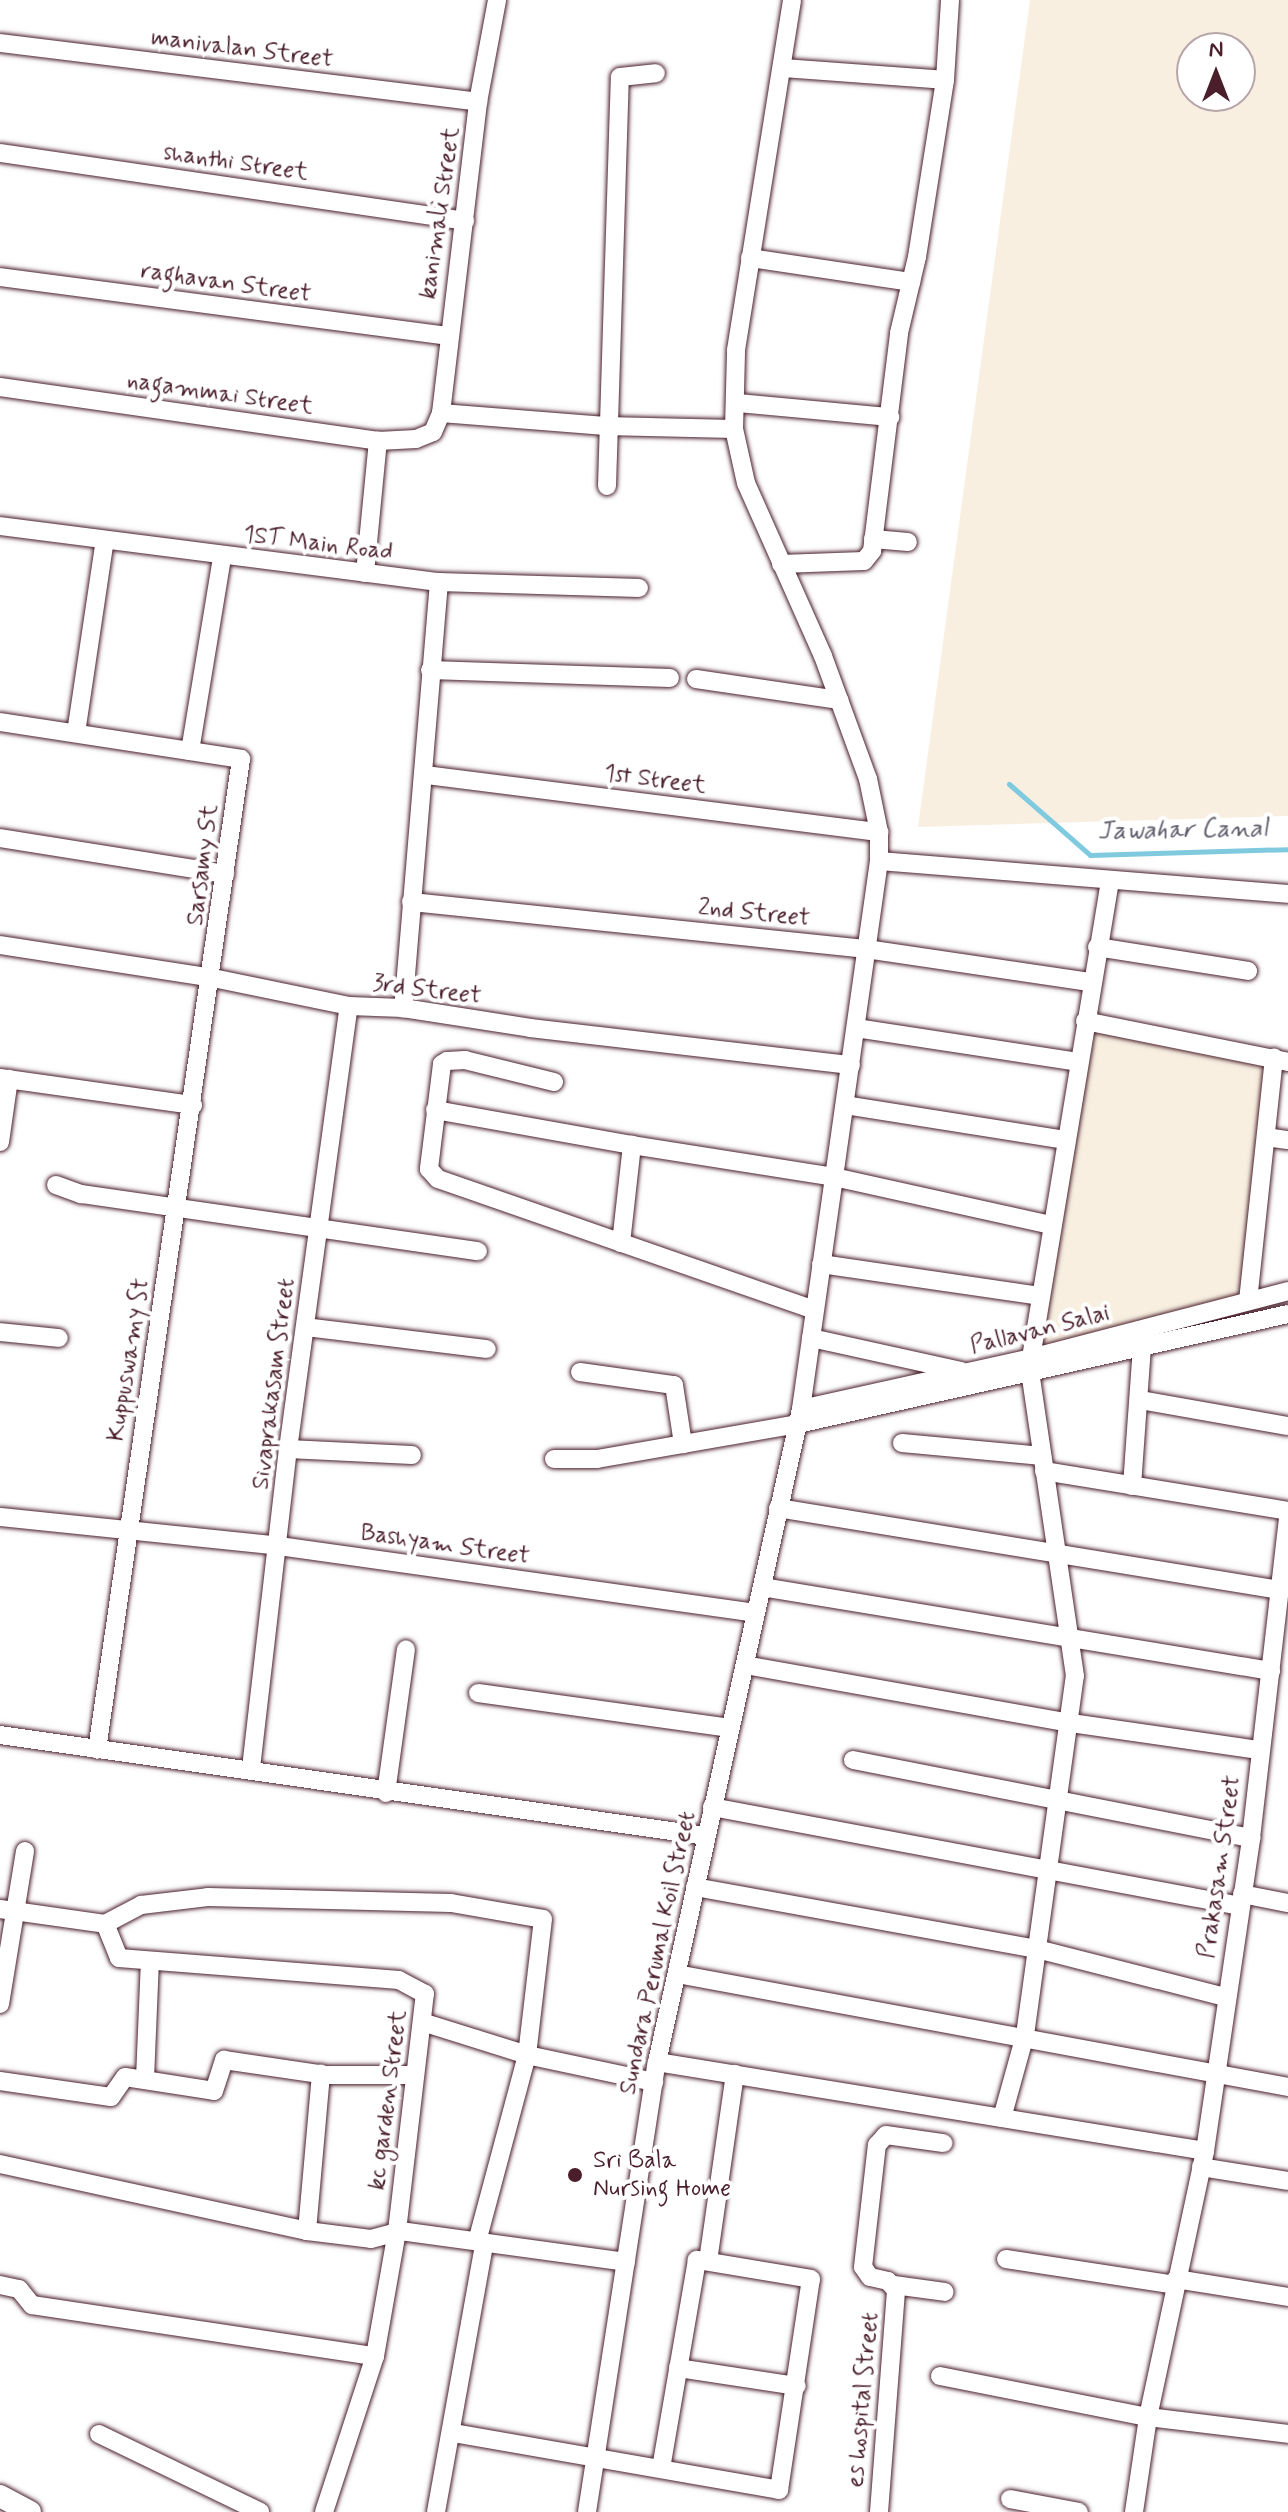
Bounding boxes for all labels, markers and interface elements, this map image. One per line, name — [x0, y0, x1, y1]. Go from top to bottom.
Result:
street label: manivalan Street — [150, 24, 334, 74]
north arrow — [1176, 32, 1256, 112]
text: N — [1209, 36, 1223, 64]
street label: kanimali Street — [414, 125, 466, 301]
street label: shanthi Street — [162, 139, 310, 187]
street label: raghavan Street — [140, 257, 312, 309]
street label: nagammai Street — [125, 367, 315, 421]
street label: 1ST Main Road — [240, 520, 396, 568]
street label: 1st Street — [602, 759, 708, 801]
street label: Sarsamy St — [182, 805, 224, 925]
water label: Jawahar Canal — [1099, 814, 1267, 848]
street label: 2nd Street — [697, 893, 811, 933]
street label: 3rd Street — [372, 969, 482, 1011]
street label: Sivaprakasam Street — [246, 1275, 302, 1493]
street label: Kuppuswamy St — [102, 1277, 156, 1443]
street label: Pallavan Salai — [967, 1299, 1113, 1361]
street label: Bashyam Street — [359, 1519, 531, 1571]
street label: Prakasam Street — [1193, 1774, 1247, 1960]
street label: Sundara Perumal Koil Street — [613, 1803, 703, 2103]
street label: kc garden Street — [363, 2013, 413, 2187]
place label: Sri Bala Nursing Home — [593, 2147, 735, 2203]
marker: Sri Bala Nursing Home — [564, 2164, 586, 2186]
street label: es hospital Street — [841, 2309, 885, 2491]

